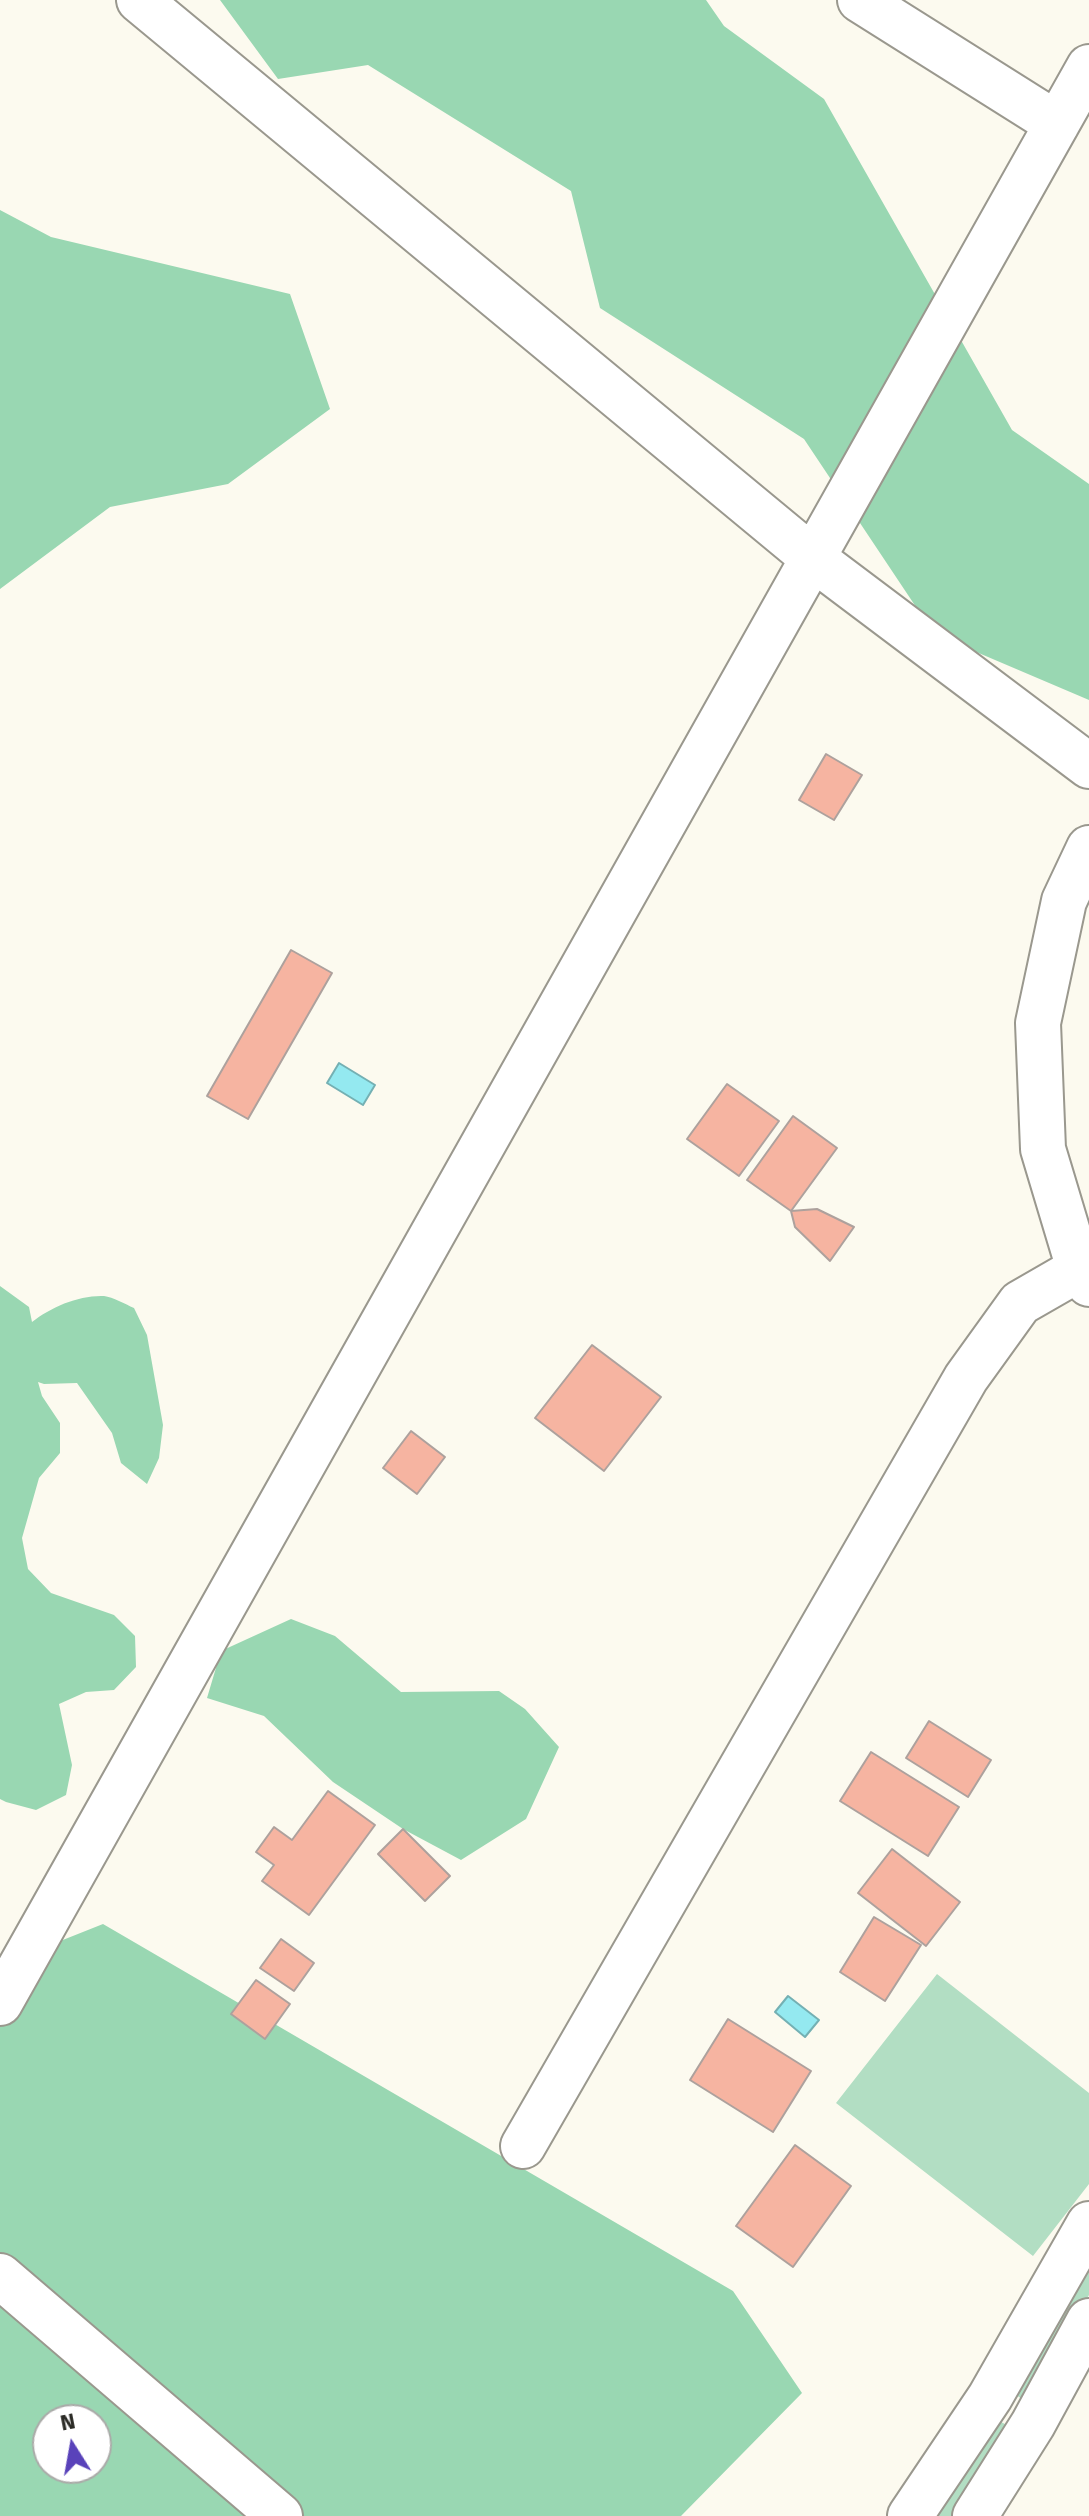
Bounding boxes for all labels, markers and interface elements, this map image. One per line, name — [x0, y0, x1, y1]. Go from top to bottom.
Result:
north arrow — [32, 2404, 112, 2484]
text: N — [58, 2407, 77, 2437]

